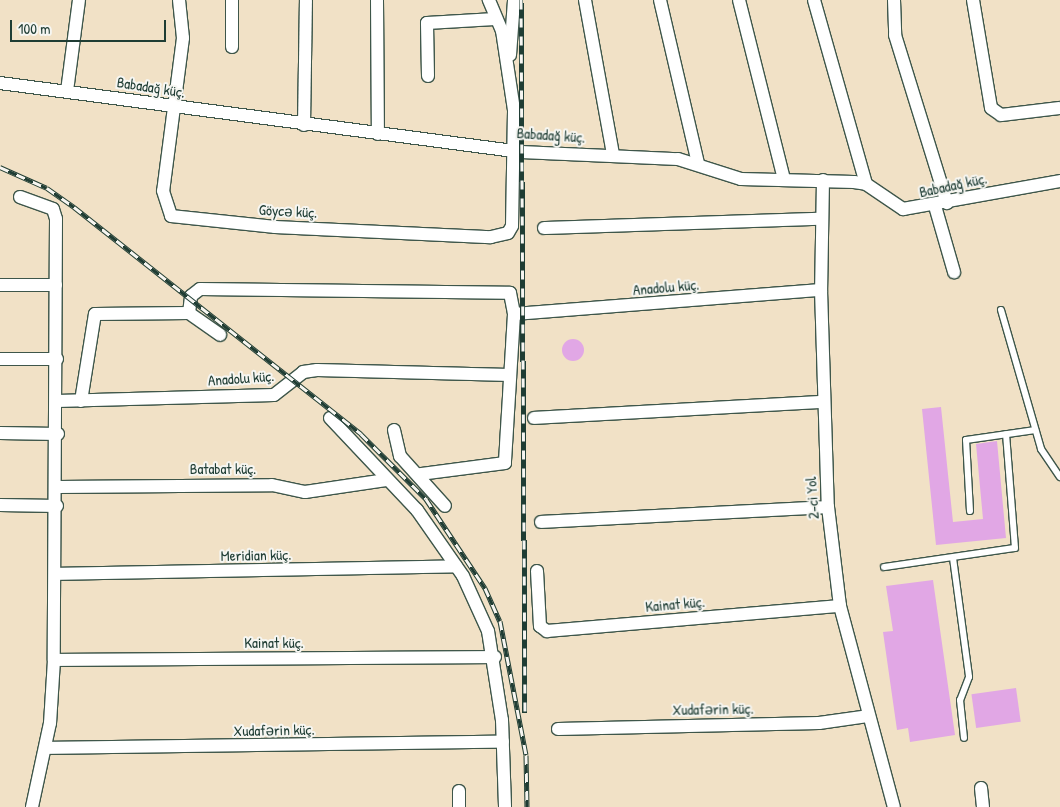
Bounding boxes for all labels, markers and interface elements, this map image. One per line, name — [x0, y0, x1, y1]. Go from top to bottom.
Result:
scale bar — [12, 10, 169, 42]
text: 100 m — [18, 18, 51, 39]
street label: Babadağ küç. — [116, 73, 186, 101]
street label: Babadağ küç. — [516, 124, 586, 146]
street label: Babadağ küç. — [918, 169, 988, 201]
street label: Göycə küç. — [258, 200, 318, 222]
street label: Anadolu küç. — [632, 275, 700, 299]
street label: Anadolu küç. — [207, 367, 275, 389]
street label: Batabat küç. — [190, 460, 256, 478]
street label: 2-ci Yol — [802, 476, 822, 520]
street label: Meridian küç. — [221, 545, 291, 565]
street label: Kainat küç. — [645, 592, 705, 616]
street label: Kainat küç. — [244, 634, 304, 652]
street label: Xudafərin küç. — [672, 699, 754, 719]
street label: Xudafərin küç. — [233, 720, 315, 740]

